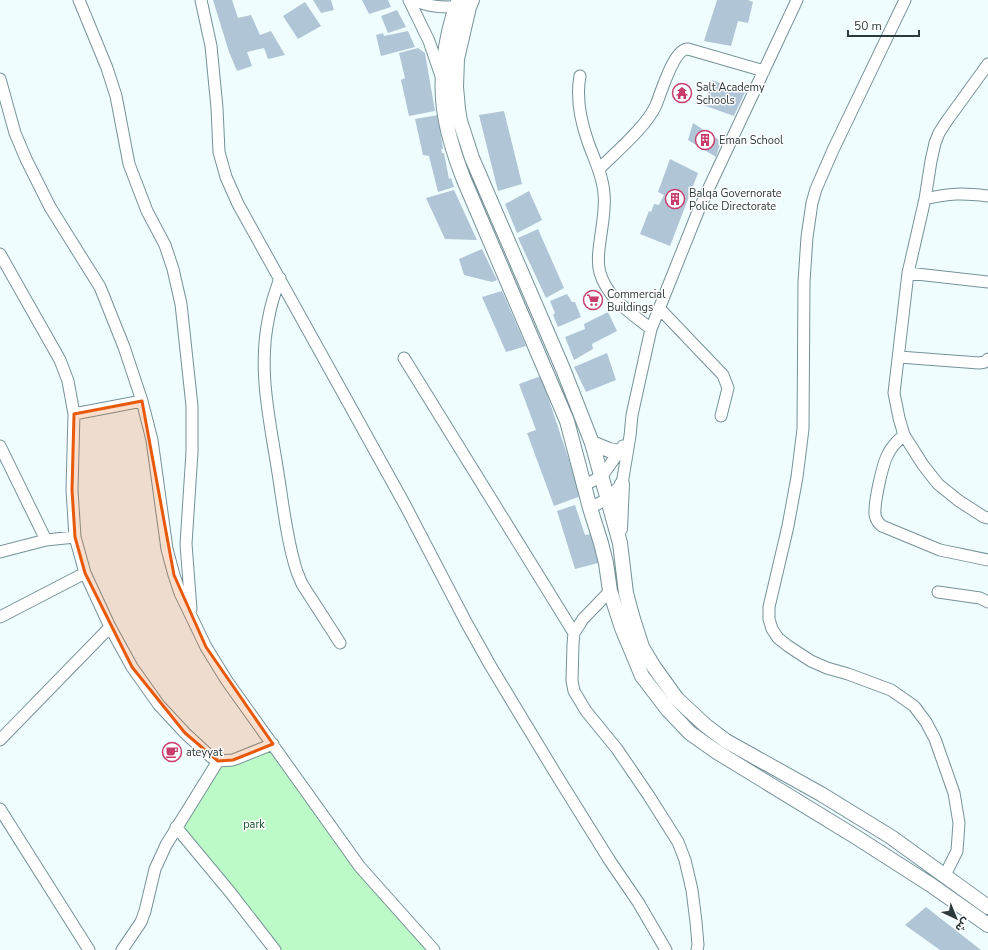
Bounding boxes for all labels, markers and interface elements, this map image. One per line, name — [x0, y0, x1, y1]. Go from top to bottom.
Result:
scale bar — [848, 12, 919, 38]
text: 50 m — [854, 18, 882, 34]
place label: Salt Academy Schools — [696, 80, 765, 108]
temple icon: Salt Academy Schools — [671, 82, 693, 104]
building icon: Eman School — [694, 129, 716, 151]
place label: Eman School — [719, 133, 784, 148]
place label: Balqa Governorate Police Directorate — [689, 186, 782, 214]
building icon: Balqa Governorate Police Directorate — [664, 188, 686, 210]
place label: Commercial Buildings — [607, 287, 666, 315]
supermarket icon: Commercial Buildings — [582, 289, 604, 311]
cafe icon: ateyyat — [161, 741, 183, 763]
place label: ateyyat — [186, 745, 223, 760]
park label: park — [243, 817, 265, 832]
north arrow — [936, 898, 976, 938]
text: ش — [952, 914, 973, 935]

